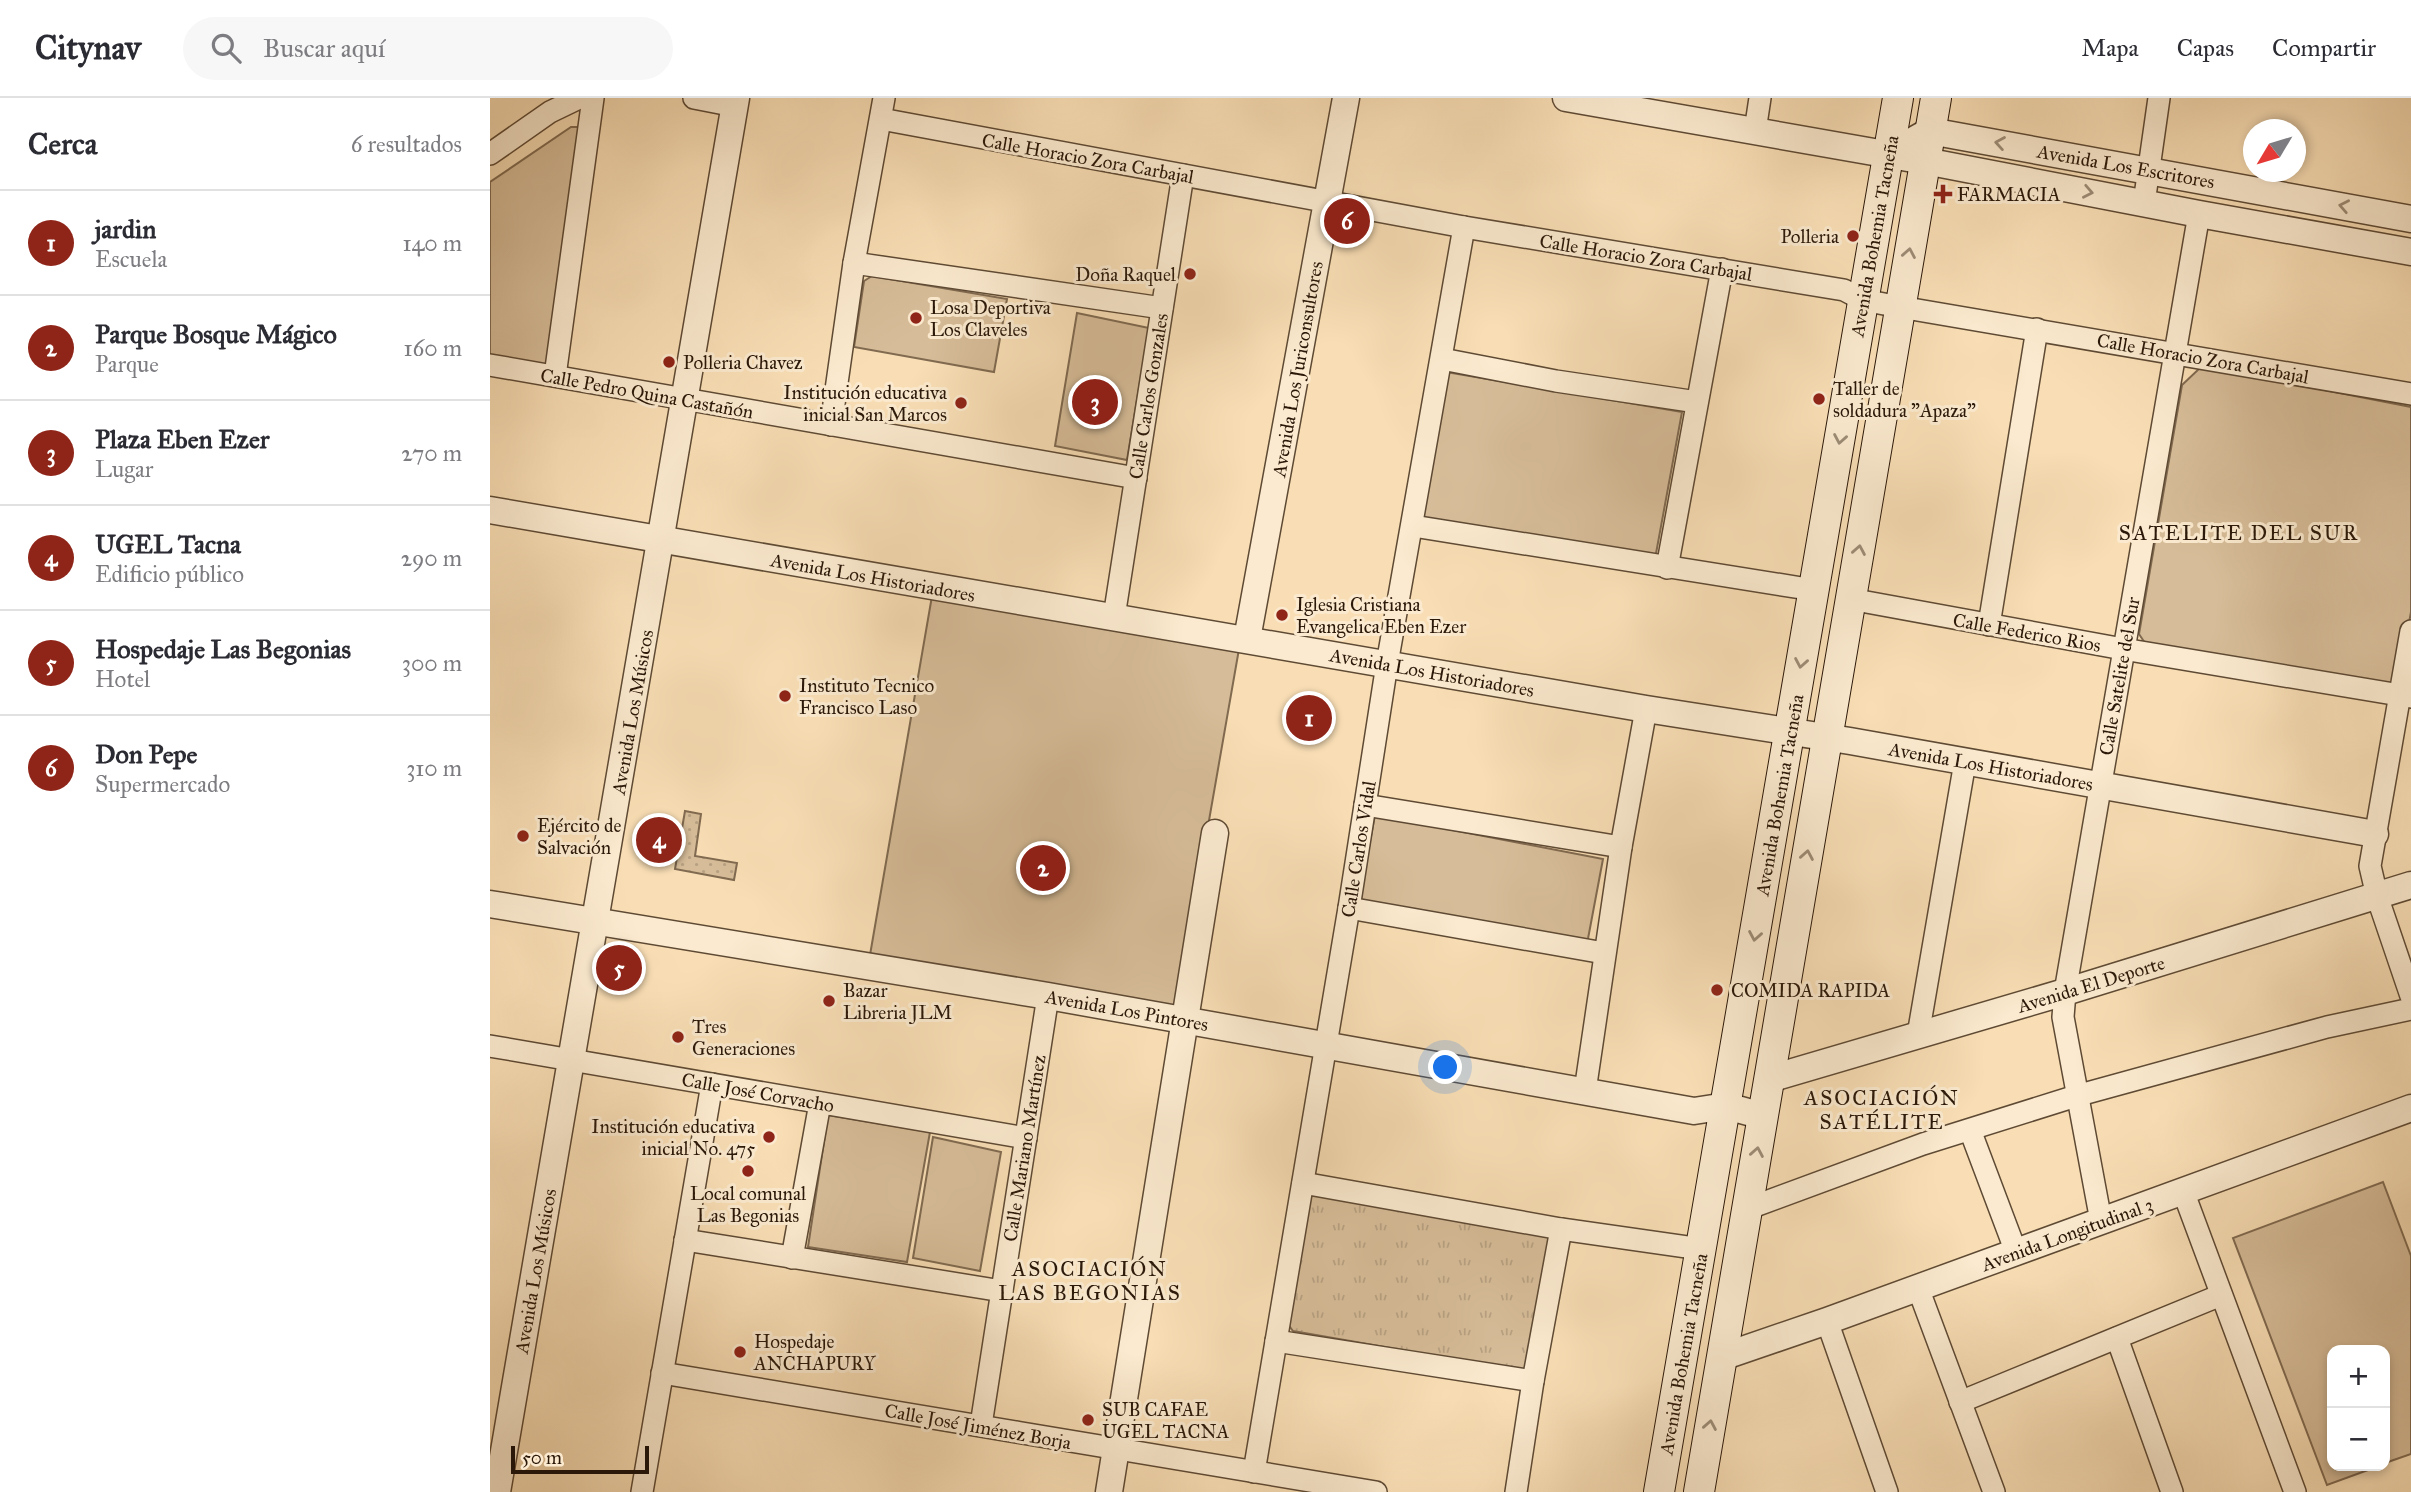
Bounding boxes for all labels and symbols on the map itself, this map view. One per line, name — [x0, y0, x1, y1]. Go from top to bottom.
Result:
north arrow — [2243, 119, 2306, 182]
street label: Calle Horacio Zora Carbajal — [980, 128, 1197, 189]
street label: Avenida Bohemia Tacneña — [1845, 133, 1904, 340]
one-way arrow — [1994, 136, 2006, 151]
street label: Avenida Los Escritores — [2034, 139, 2216, 193]
place label: FARMACIA — [1957, 183, 2061, 206]
one-way arrow — [2082, 184, 2094, 199]
marker: FARMACIA — [1935, 186, 1951, 202]
pin: 6 — [1324, 195, 1370, 247]
one-way arrow — [2338, 200, 2350, 215]
place label: Polleria — [1780, 225, 1840, 248]
marker: Polleria — [1845, 228, 1861, 244]
street label: Calle Horacio Zora Carbajal — [1538, 229, 1755, 286]
one-way arrow — [1901, 247, 1916, 259]
street label: Avenida Los Juriconsultores — [1267, 259, 1329, 480]
place label: Doña Raquel — [1075, 263, 1177, 287]
marker: Doña Raquel — [1182, 266, 1198, 282]
place label: Losa Deportiva Los Claveles — [930, 296, 1052, 341]
marker: Losa Deportiva Los Claveles — [908, 310, 924, 326]
street label: Calle Carlos Gonzales — [1124, 311, 1173, 481]
street label: Calle Horacio Zora Carbajal — [2095, 328, 2312, 389]
place label: Polleria Chavez — [683, 351, 803, 374]
marker: Polleria Chavez — [661, 354, 677, 370]
street label: Calle Pedro Quina Castañón — [539, 363, 755, 424]
pin: 3 — [1072, 376, 1118, 428]
place label: Taller de soldadura "Apaza" — [1833, 377, 1976, 422]
place label: Institución educativa inicial San Marcos — [783, 381, 948, 426]
marker: Taller de soldadura "Apaza" — [1811, 391, 1827, 407]
marker: Institución educativa inicial San Marcos — [953, 395, 969, 411]
one-way arrow — [1833, 433, 1848, 445]
district label: SATELITE DEL SUR — [2119, 520, 2359, 546]
one-way arrow — [1851, 544, 1866, 556]
street label: Avenida Los Historiadores — [768, 548, 977, 607]
place label: Iglesia Cristiana Evangelica Eben Ezer — [1296, 593, 1467, 639]
street label: Calle Satelite del Sur — [2094, 594, 2145, 757]
marker: Iglesia Cristiana Evangelica Eben Ezer — [1274, 607, 1290, 623]
street label: Calle Federico Rios — [1951, 608, 2103, 657]
street label: Avenida Los Músicos — [606, 628, 658, 797]
street label: Avenida Los Historiadores — [1327, 643, 1536, 702]
one-way arrow — [1795, 657, 1810, 669]
place label: Instituto Tecnico Francisco Laso — [799, 674, 934, 719]
marker: Instituto Tecnico Francisco Laso — [777, 688, 793, 704]
pin: 1 — [1286, 692, 1332, 744]
street label: Avenida Bohemia Tacneña — [1750, 692, 1809, 899]
street label: Avenida Los Historiadores — [1886, 737, 2095, 796]
street label: Calle Carlos Vidal — [1336, 778, 1381, 919]
place label: Ejército de Salvación — [537, 814, 621, 859]
pin: 4 — [636, 814, 682, 866]
marker: Ejército de Salvación — [515, 828, 531, 844]
pin: 2 — [1020, 842, 1066, 894]
one-way arrow — [1799, 849, 1814, 861]
one-way arrow — [1748, 930, 1763, 942]
pin: 5 — [596, 942, 642, 994]
street label: Avenida El Deporte — [2014, 951, 2168, 1018]
place label: Bazar Libreria JLM — [843, 979, 952, 1025]
place label: COMIDA RAPIDA — [1731, 979, 1890, 1002]
marker: COMIDA RAPIDA — [1709, 982, 1725, 998]
street label: Avenida Los Pintores — [1043, 985, 1210, 1036]
marker: Bazar Libreria JLM — [821, 993, 837, 1009]
place label: Tres Generaciones — [692, 1015, 795, 1060]
marker: Tres Generaciones — [670, 1029, 686, 1045]
your location — [1428, 1050, 1462, 1084]
street label: Calle Mariano Martínez — [998, 1053, 1051, 1243]
street label: Calle José Corvacho — [680, 1068, 836, 1118]
district label: ASOCIACIÓN SATÉLITE — [1803, 1084, 1960, 1135]
place label: Institución educativa inicial No. 475 — [591, 1115, 756, 1160]
marker: Institución educativa inicial No. 475 — [761, 1129, 777, 1145]
one-way arrow — [1748, 1146, 1763, 1158]
marker: Local comunal Las Begonias — [740, 1163, 756, 1179]
place label: Local comunal Las Begonias — [690, 1182, 807, 1228]
street label: Avenida Los Músicos — [509, 1187, 561, 1356]
street label: Avenida Longitudinal 3 — [1977, 1193, 2156, 1277]
street label: Avenida Bohemia Tacneña — [1654, 1251, 1713, 1458]
district label: ASOCIACIÓN LAS BEGONIAS — [998, 1255, 1182, 1306]
place label: Hospedaje ANCHAPURY — [753, 1330, 877, 1375]
marker: Hospedaje ANCHAPURY — [732, 1344, 748, 1360]
place label: SUB CAFAE UGEL TACNA — [1102, 1398, 1229, 1443]
street label: Calle José Jiménez Borja — [883, 1399, 1074, 1455]
marker: SUB CAFAE UGEL TACNA — [1080, 1412, 1096, 1428]
one-way arrow — [1702, 1419, 1717, 1431]
scale bar — [511, 1443, 649, 1475]

